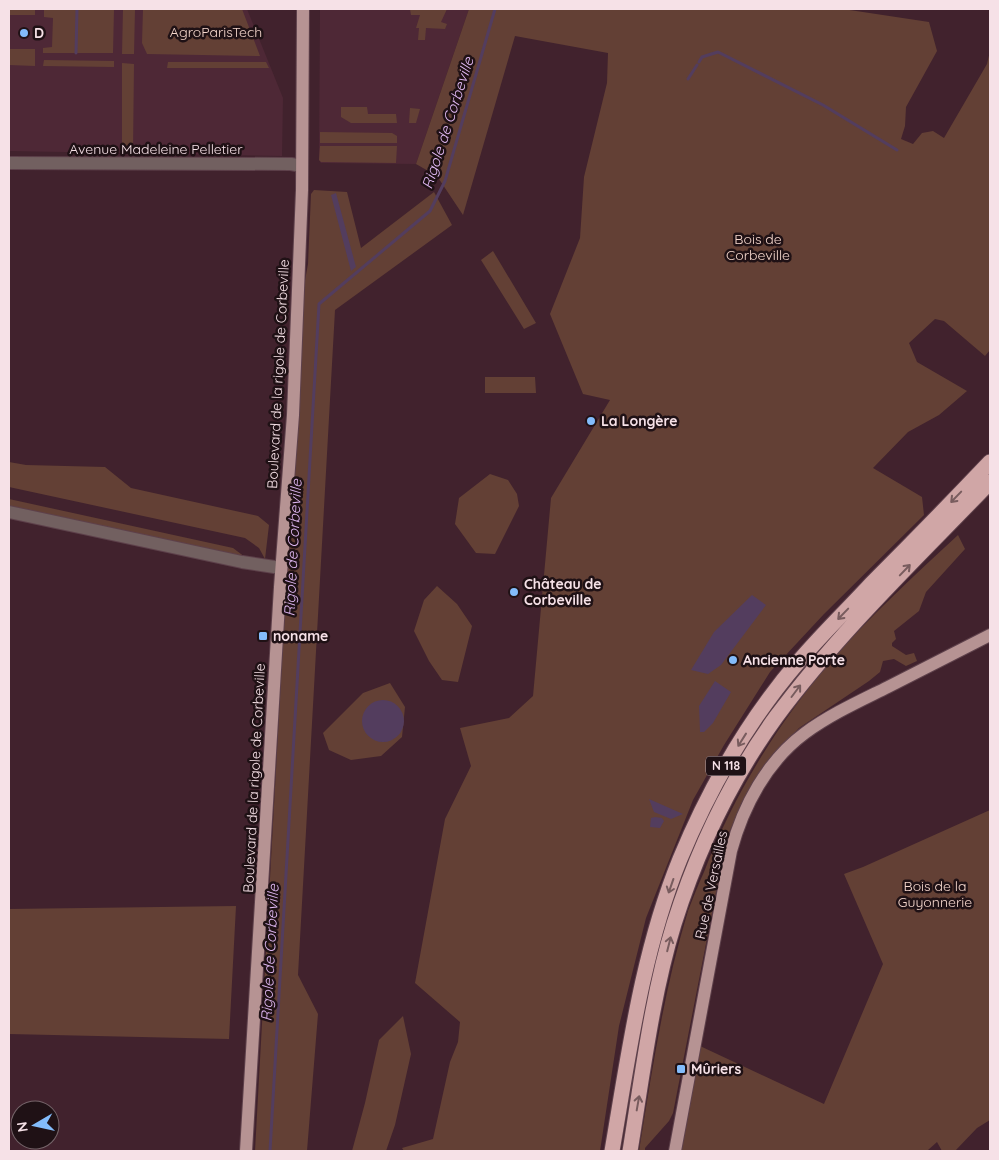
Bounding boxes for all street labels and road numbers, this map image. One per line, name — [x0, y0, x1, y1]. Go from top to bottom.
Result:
street label: Avenue Madeleine Pelletier — [69, 140, 243, 158]
street label: Boulevard de la rigole de Corbeville — [263, 259, 293, 489]
street label: Boulevard de la rigole de Corbeville — [239, 663, 269, 893]
road number: N 118 — [706, 756, 746, 776]
street label: Rue de Versailles — [691, 829, 731, 941]

